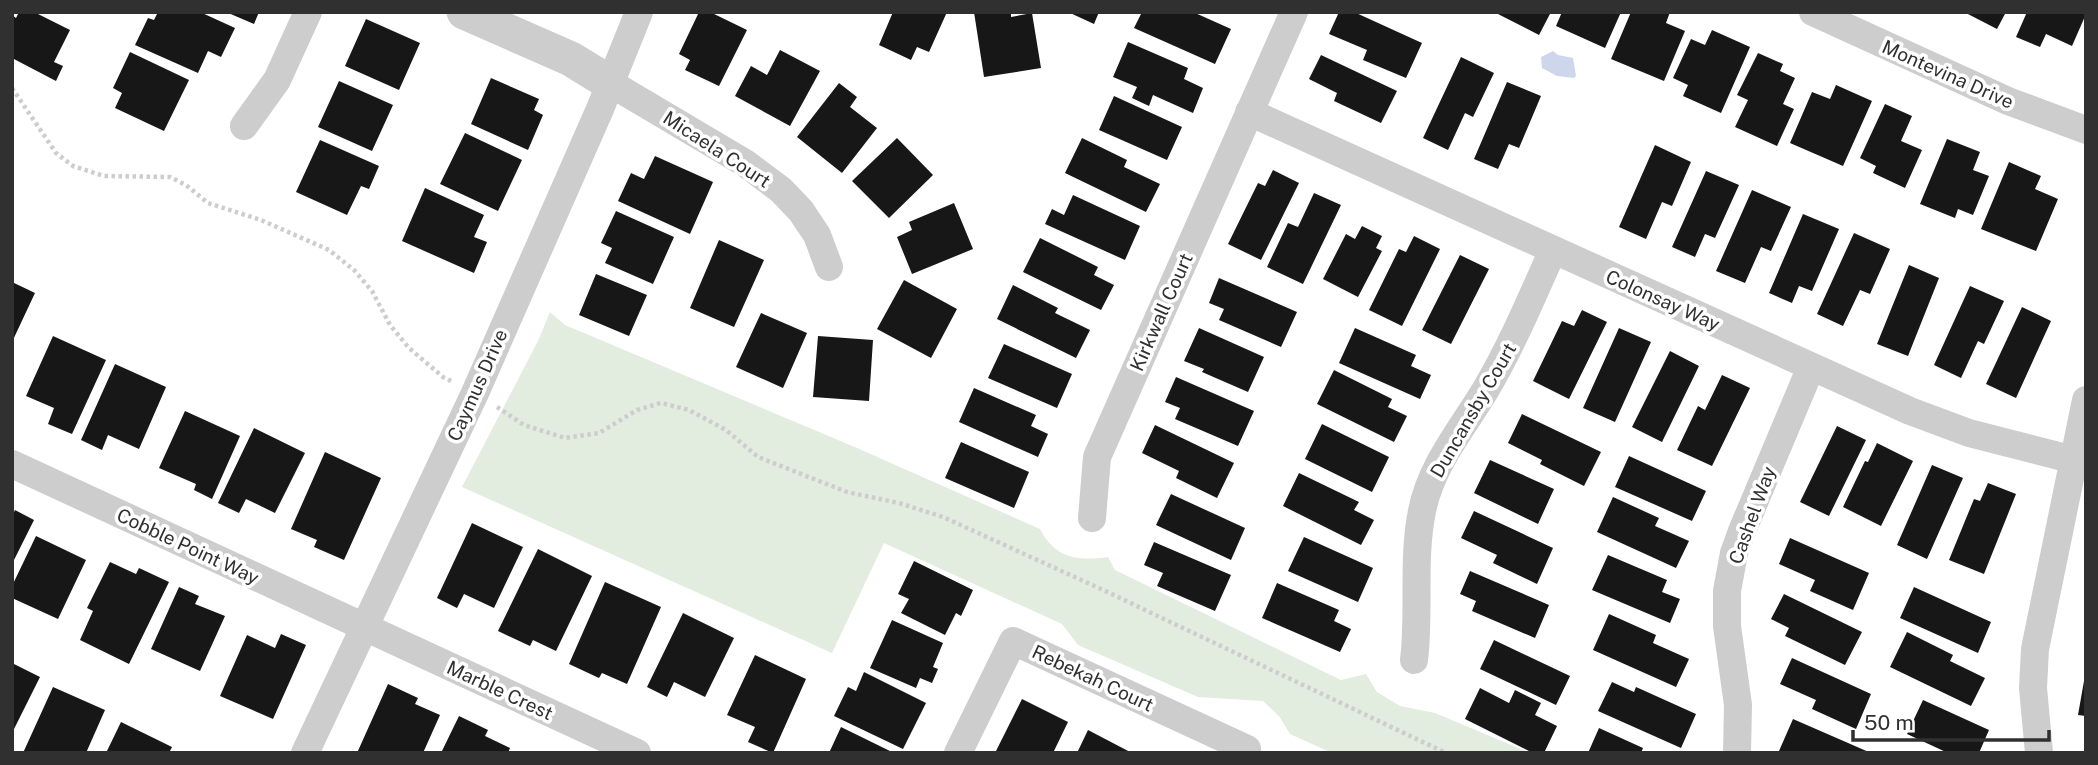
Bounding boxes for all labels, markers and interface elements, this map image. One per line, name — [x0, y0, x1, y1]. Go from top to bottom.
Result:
street label: Montevina Drive — [1879, 35, 2017, 113]
street label: Micaela Court — [659, 106, 775, 192]
street label: Kirkwall Court — [1125, 250, 1197, 374]
street label: Colonsay Way — [1603, 265, 1723, 335]
street label: Caymus Drive — [442, 326, 512, 444]
street label: Duncansby Court — [1426, 339, 1520, 481]
street label: Cashel Way — [1724, 463, 1780, 567]
street label: Cobble Point Way — [113, 503, 263, 589]
street label: Rebekah Court — [1029, 640, 1157, 716]
street label: Marble Crest — [444, 656, 556, 724]
scale bar — [1853, 698, 2049, 742]
text: 50 m — [1864, 710, 1914, 735]

